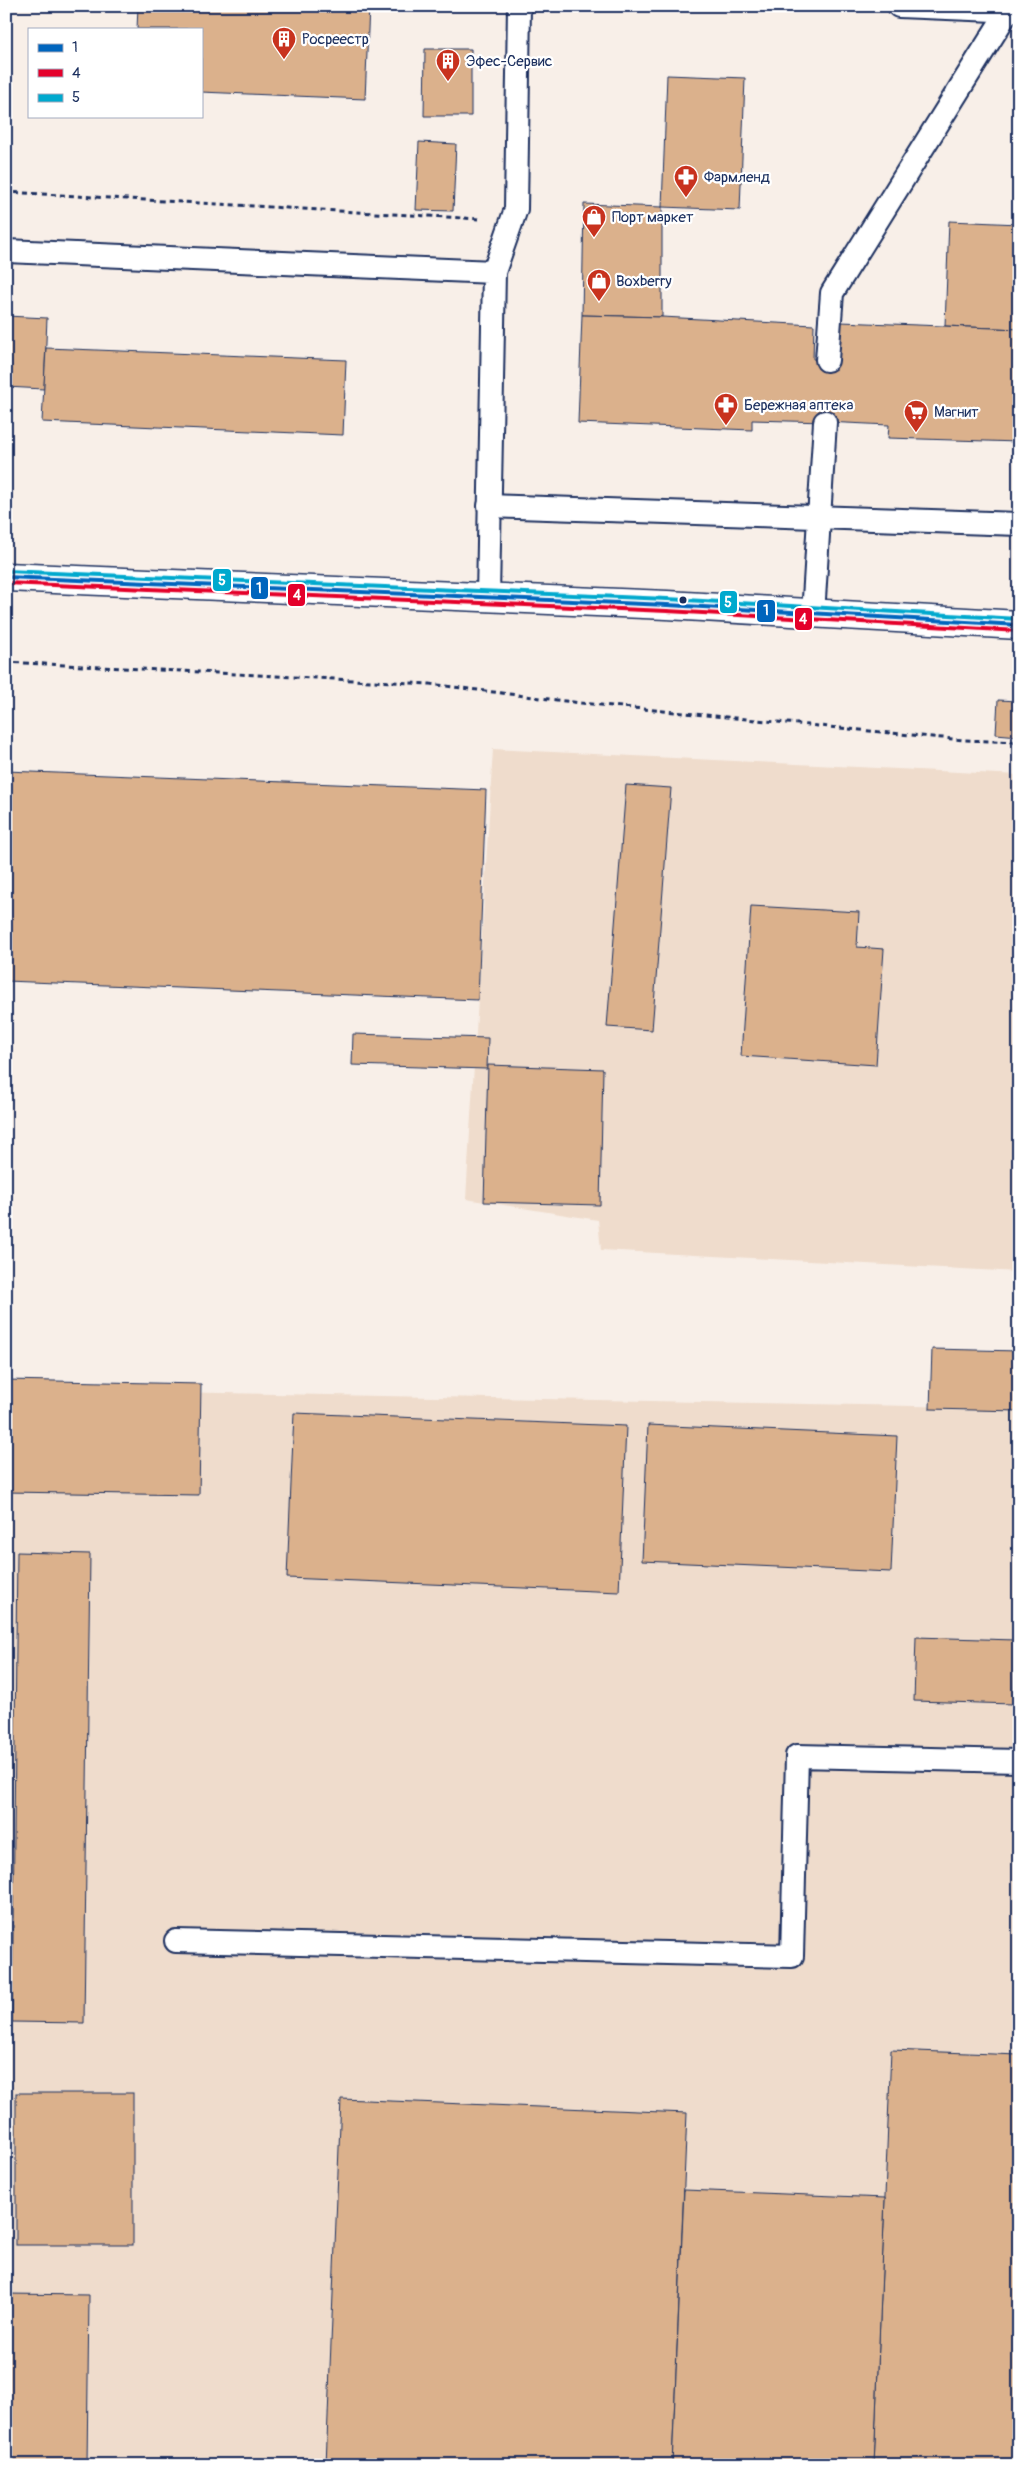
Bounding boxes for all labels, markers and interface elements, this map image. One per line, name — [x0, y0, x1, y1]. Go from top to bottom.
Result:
building icon: Росреестр — [271, 26, 297, 60]
legend — [28, 28, 202, 118]
place label: Росреестр — [302, 30, 369, 49]
text: 1 — [72, 38, 78, 57]
building icon: Эфес-Сервис — [435, 48, 461, 82]
place label: Эфес-Сервис — [466, 52, 553, 71]
text: 4 — [72, 64, 81, 83]
text: 5 — [72, 88, 80, 107]
pharmacy icon: Фармленд — [673, 164, 699, 198]
place label: Фармленд — [704, 168, 770, 187]
shop icon: Порт маркет — [581, 204, 607, 238]
place label: Порт маркет — [612, 208, 694, 227]
shop icon: Boxberry — [586, 268, 612, 302]
place label: Boxberry — [616, 272, 672, 291]
pharmacy icon: Бережная аптека — [713, 392, 739, 426]
place label: Бережная аптека — [744, 396, 853, 415]
supermarket icon: Магнит — [903, 399, 929, 433]
place label: Магнит — [934, 403, 979, 422]
line badge: 5 — [212, 568, 232, 592]
text: 5 — [218, 572, 226, 589]
line badge: 1 — [250, 576, 269, 600]
text: 1 — [256, 580, 262, 597]
line badge: 4 — [287, 583, 306, 607]
text: 4 — [293, 587, 302, 604]
line badge: 5 — [719, 590, 738, 614]
text: 5 — [724, 594, 732, 611]
unlabelled marker — [678, 595, 688, 605]
line badge: 1 — [756, 599, 776, 623]
text: 1 — [763, 602, 769, 619]
line badge: 4 — [794, 607, 813, 631]
text: 4 — [799, 611, 808, 628]

